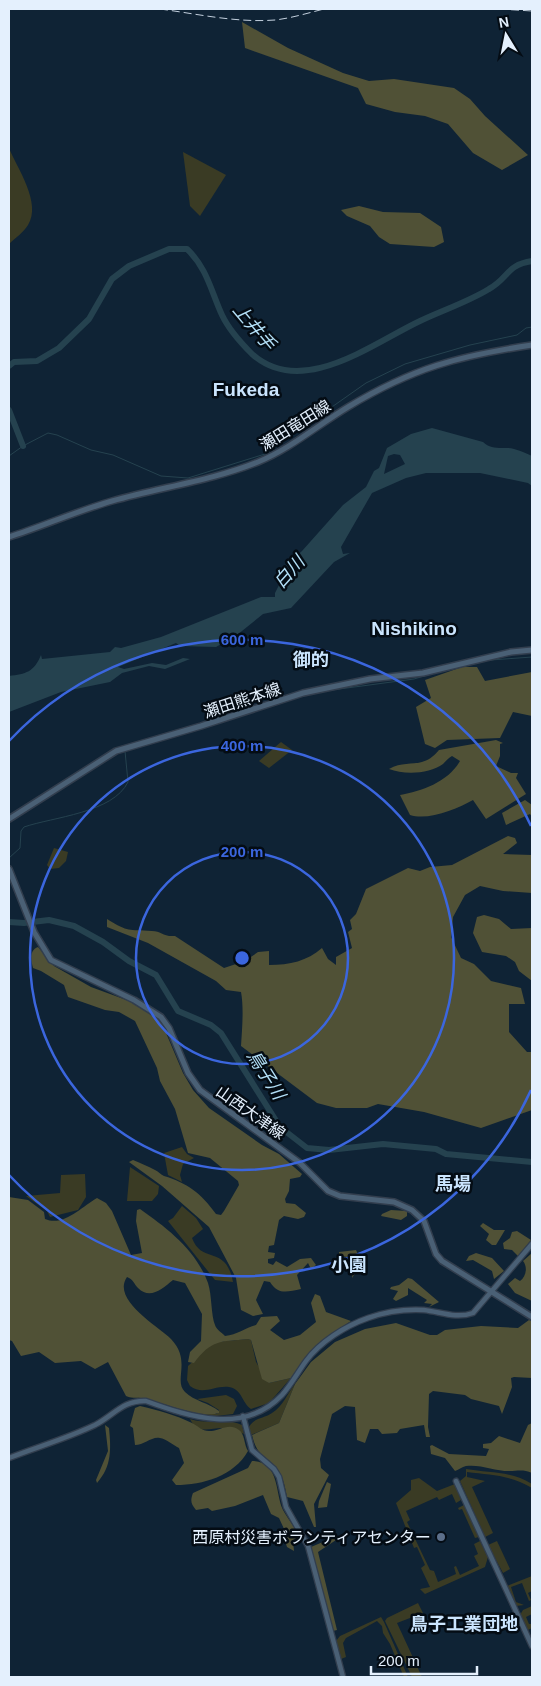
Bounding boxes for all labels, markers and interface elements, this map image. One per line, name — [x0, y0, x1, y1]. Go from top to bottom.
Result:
north arrow — [481, 10, 531, 60]
text: N — [497, 13, 510, 31]
water label: 上井手 — [229, 300, 280, 355]
district label: Fukeda — [213, 379, 280, 400]
street label: 瀬田竜田線 — [257, 397, 334, 454]
water label: 白川 — [270, 550, 310, 592]
district label: Nishikino — [371, 618, 457, 639]
text: 600 m — [221, 631, 263, 648]
district label: 御的 — [292, 650, 329, 670]
street label: 瀬田熊本線 — [201, 680, 283, 721]
text: 400 m — [221, 737, 263, 754]
text: 200 m — [221, 843, 263, 860]
centre of rings — [233, 949, 251, 967]
water label: 鳥子川 — [243, 1047, 290, 1105]
street label: 山西大津線 — [213, 1082, 288, 1142]
district label: 馬場 — [435, 1174, 471, 1194]
district label: 小園 — [331, 1255, 367, 1275]
place label: 西原村災害ボランティアセンター — [192, 1529, 431, 1546]
marker: 西原村災害ボランティアセンター — [435, 1531, 447, 1543]
district label: 鳥子工業団地 — [410, 1614, 518, 1634]
scale bar — [371, 1644, 477, 1676]
text: 200 m — [378, 1652, 420, 1669]

